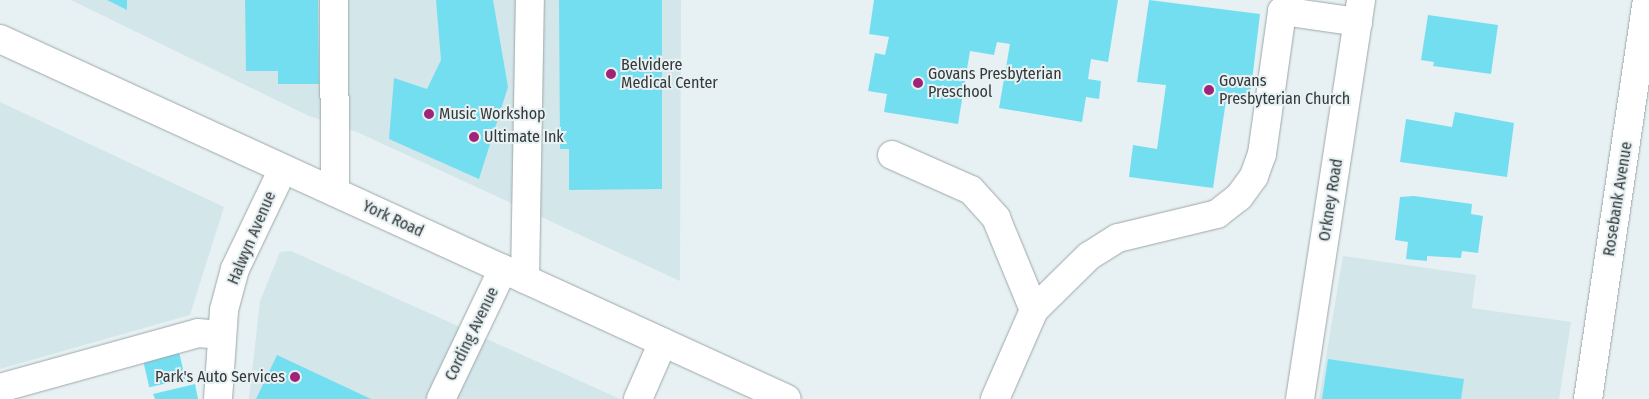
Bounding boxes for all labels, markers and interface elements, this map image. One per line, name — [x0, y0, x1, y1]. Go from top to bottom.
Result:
place label: Belvidere Medical Center — [621, 55, 718, 93]
place label: Govans Presbyterian Preschool — [928, 64, 1062, 102]
marker: Belvidere Medical Center — [605, 68, 617, 80]
place label: Govans Presbyterian Church — [1219, 71, 1350, 109]
marker: Govans Presbyterian Preschool — [912, 77, 924, 89]
marker: Govans Presbyterian Church — [1203, 84, 1215, 96]
place label: Music Workshop — [439, 104, 546, 124]
marker: Music Workshop — [423, 108, 435, 120]
place label: Ultimate Ink — [484, 127, 564, 147]
marker: Ultimate Ink — [468, 131, 480, 143]
street label: Rosebank Avenue — [1599, 140, 1637, 258]
street label: Orkney Road — [1315, 157, 1347, 243]
street label: Halwyn Avenue — [224, 188, 280, 288]
street label: York Road — [359, 196, 427, 242]
street label: Cording Avenue — [441, 284, 503, 384]
place label: Park's Auto Services — [155, 367, 285, 387]
marker: Park's Auto Services — [289, 371, 301, 383]

